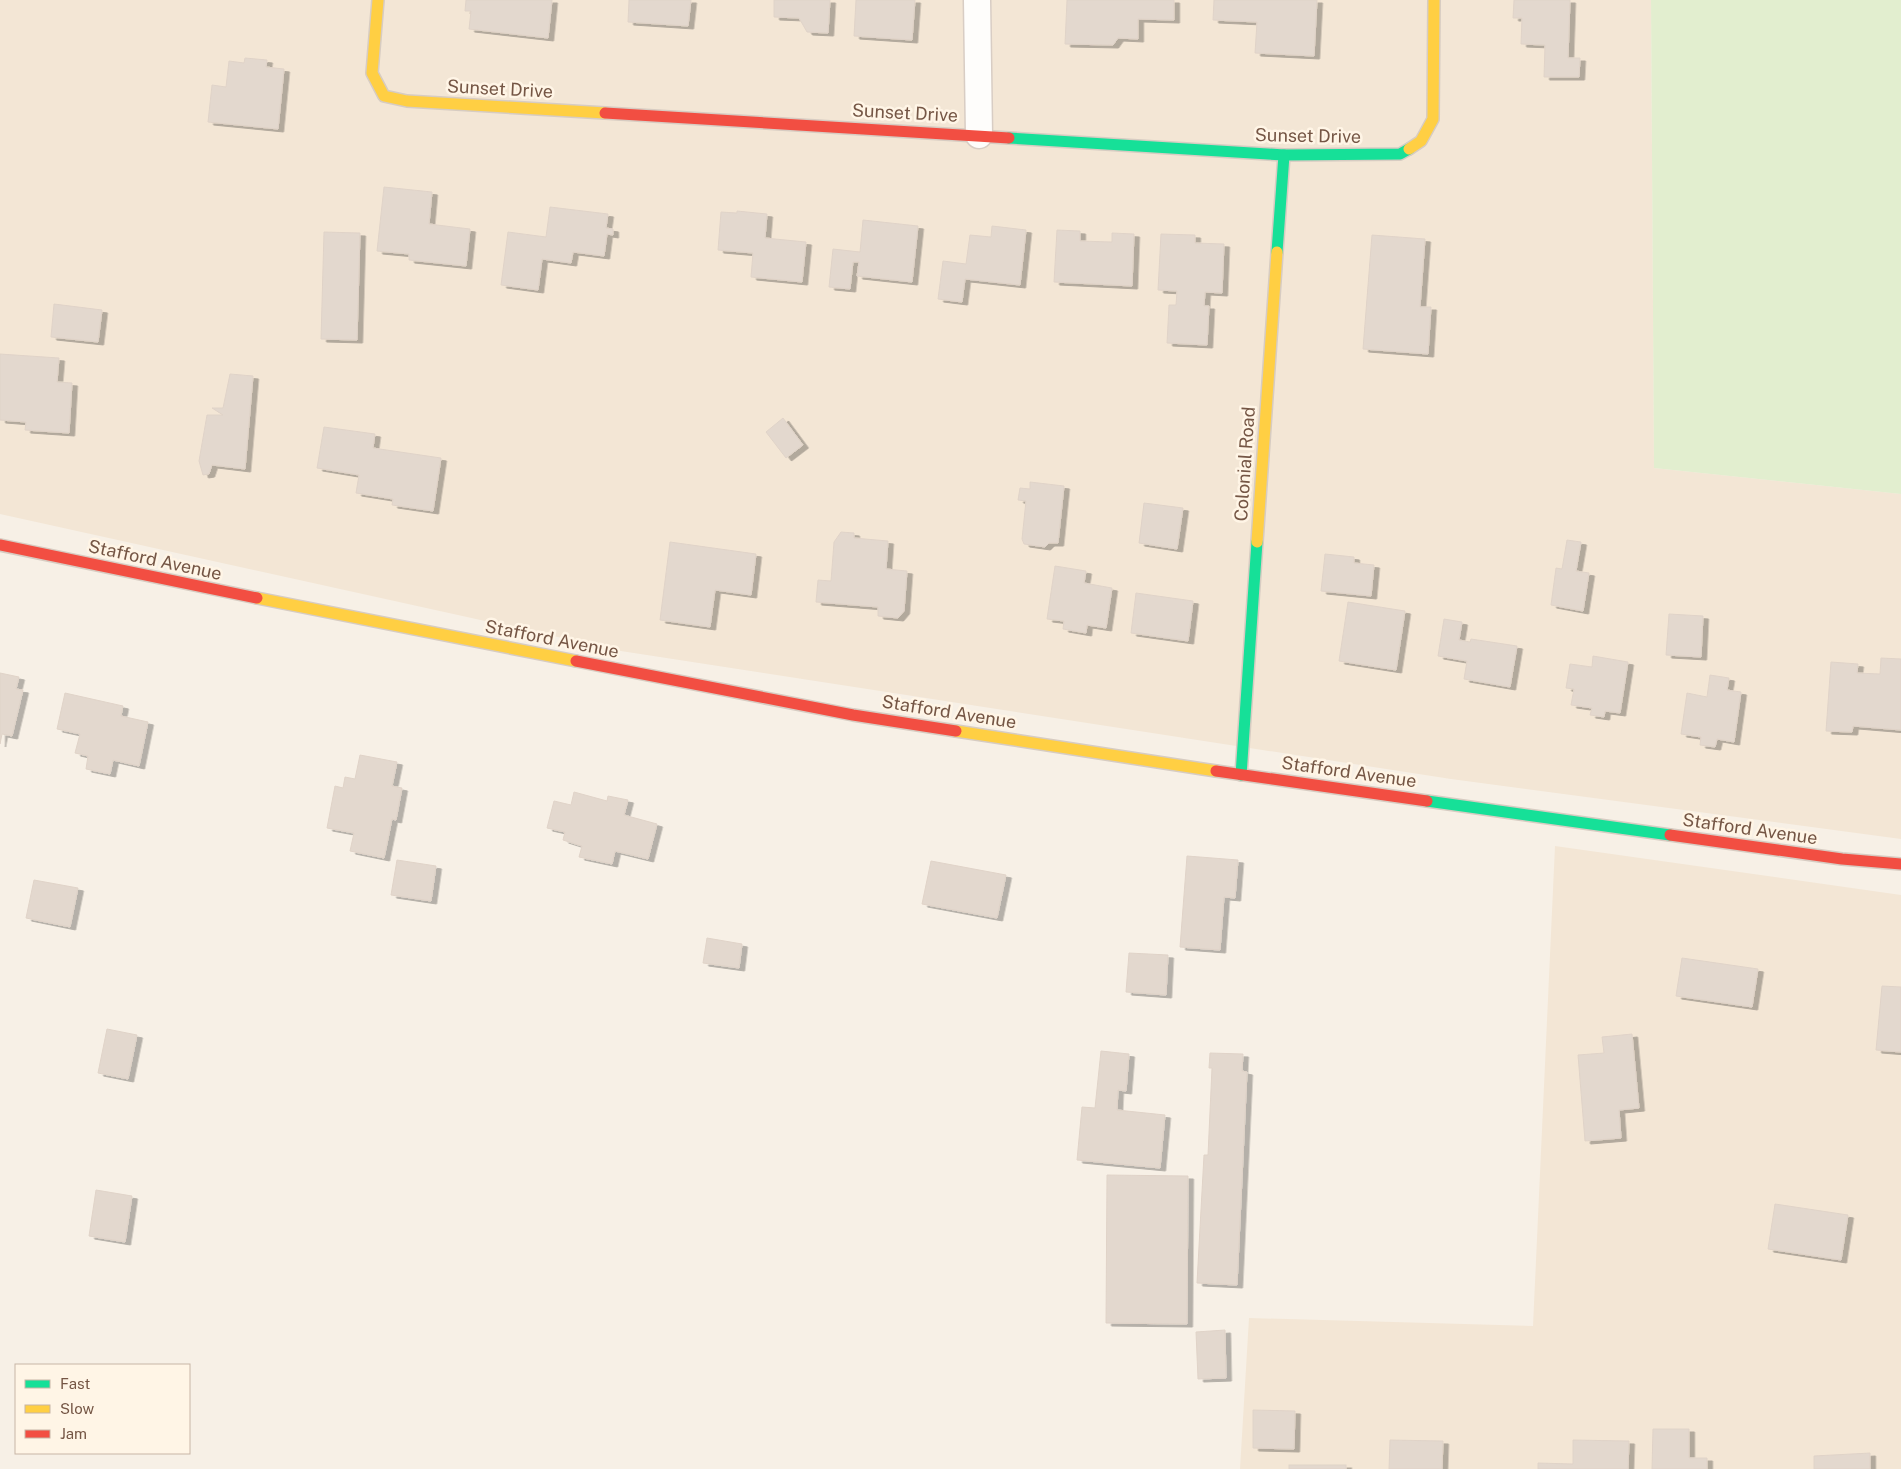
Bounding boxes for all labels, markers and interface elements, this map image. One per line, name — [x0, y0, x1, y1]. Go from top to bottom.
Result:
street label: Sunset Drive — [446, 75, 554, 102]
street label: Sunset Drive — [851, 99, 959, 126]
street label: Sunset Drive — [1255, 124, 1361, 147]
street label: Colonial Road — [1230, 406, 1259, 522]
street label: Stafford Avenue — [86, 535, 224, 584]
street label: Stafford Avenue — [483, 615, 621, 662]
street label: Stafford Avenue — [880, 690, 1018, 733]
street label: Stafford Avenue — [1280, 752, 1418, 791]
street label: Stafford Avenue — [1681, 809, 1819, 848]
legend — [15, 1364, 190, 1454]
text: Fast — [60, 1375, 90, 1392]
text: Slow — [60, 1400, 95, 1417]
text: Jam — [60, 1425, 87, 1442]

